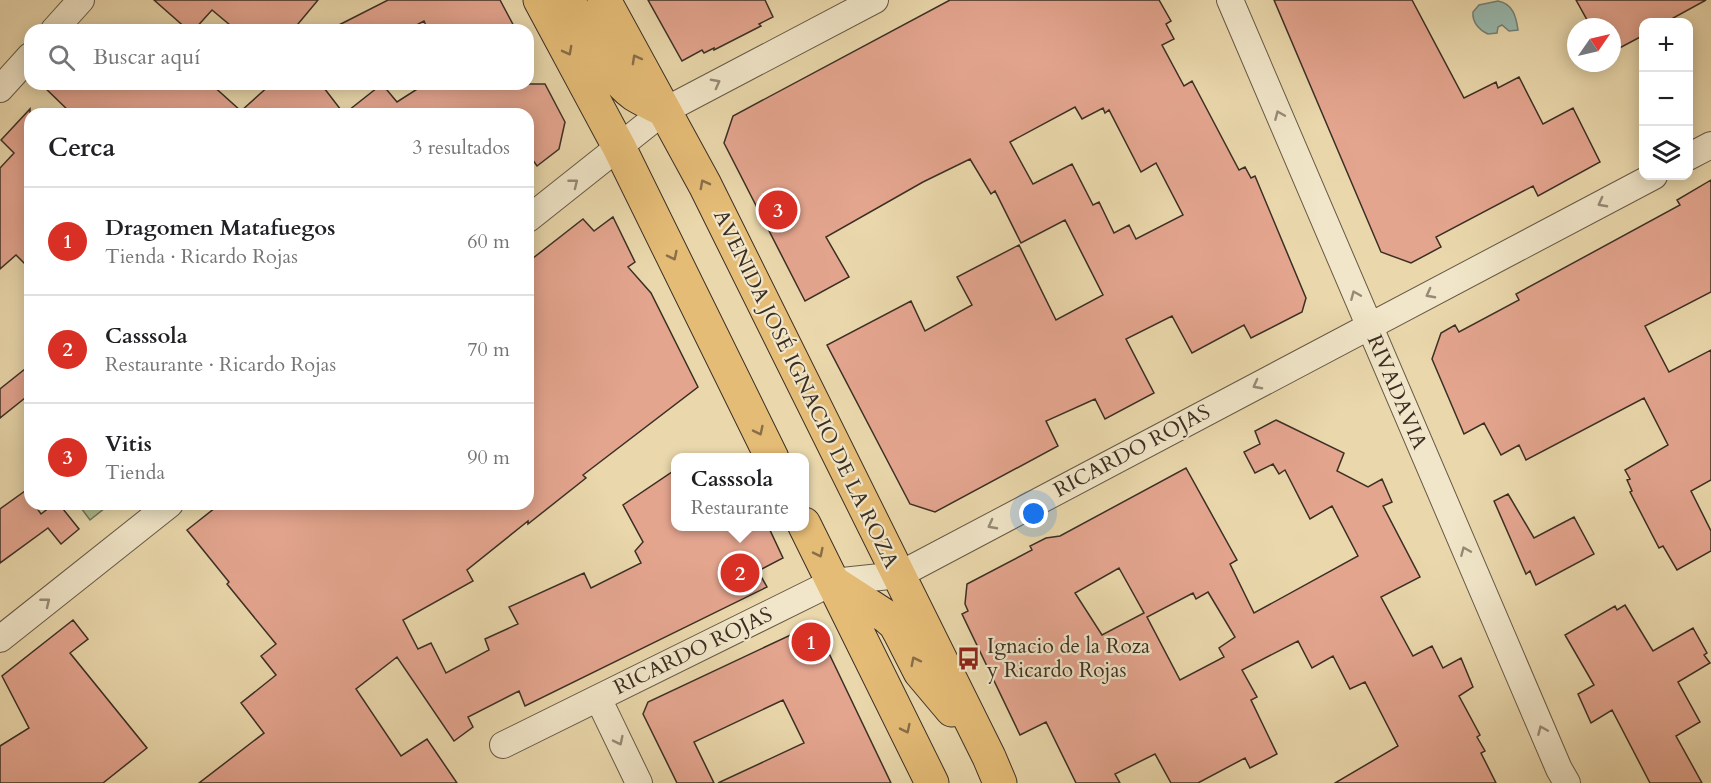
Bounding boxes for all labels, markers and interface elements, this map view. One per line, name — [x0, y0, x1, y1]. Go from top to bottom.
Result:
north arrow — [1567, 18, 1621, 72]
map controls — [1639, 18, 1693, 180]
button: + — [1639, 18, 1693, 72]
search box — [24, 24, 534, 90]
icon: search — [45, 41, 78, 74]
text: Buscar aquí — [93, 42, 200, 72]
one-way arrow — [561, 45, 572, 56]
one-way arrow — [632, 55, 643, 66]
button: − — [1639, 72, 1693, 126]
one-way arrow — [710, 79, 721, 91]
one-way arrow — [1274, 111, 1286, 122]
button: layers — [1639, 126, 1693, 180]
text: Cerca — [48, 130, 115, 165]
text: 3 resultados — [412, 134, 510, 161]
one-way arrow — [567, 179, 578, 190]
one-way arrow — [700, 180, 711, 190]
pin: 3 — [758, 188, 798, 232]
one-way arrow — [1598, 196, 1608, 207]
street label: AVENIDA JOSÉ IGNACIO DE LA ROZA — [706, 205, 906, 573]
text: Dragomen Matafuegos — [105, 213, 335, 243]
text: 1 — [62, 228, 73, 255]
text: 60 m — [467, 228, 510, 255]
text: Tienda · Ricardo Rojas — [105, 243, 298, 270]
one-way arrow — [665, 249, 677, 260]
one-way arrow — [1425, 287, 1436, 298]
one-way arrow — [1350, 290, 1362, 301]
text: Casssola — [105, 321, 188, 351]
street label: RIVADAVIA — [1360, 330, 1434, 454]
text: 2 — [62, 336, 73, 363]
text: 70 m — [467, 336, 510, 363]
text: Restaurante · Ricardo Rojas — [105, 351, 336, 378]
one-way arrow — [1253, 378, 1264, 389]
street label: RICARDO ROJAS — [1049, 397, 1215, 505]
one-way arrow — [751, 424, 763, 435]
text: Vitis — [105, 429, 152, 459]
text: 3 — [62, 444, 73, 471]
text: 90 m — [467, 444, 510, 471]
popup — [671, 453, 809, 531]
text: Tienda — [105, 459, 165, 486]
text: Casssola — [691, 464, 773, 494]
text: Restaurante — [691, 494, 789, 521]
your location — [1019, 499, 1048, 528]
one-way arrow — [988, 518, 998, 529]
one-way arrow — [1460, 546, 1472, 557]
one-way arrow — [812, 547, 823, 557]
pin: 2 — [720, 550, 760, 596]
one-way arrow — [39, 599, 50, 610]
street label: RICARDO ROJAS — [609, 600, 777, 702]
pin: 1 — [792, 620, 830, 664]
place label: Ignacio de la Roza y Ricardo Rojas — [986, 632, 1150, 685]
bus stop icon: Ignacio de la Roza y Ricardo Rojas — [956, 645, 982, 671]
one-way arrow — [910, 656, 922, 667]
one-way arrow — [898, 723, 910, 734]
one-way arrow — [1537, 726, 1549, 737]
one-way arrow — [611, 734, 623, 745]

